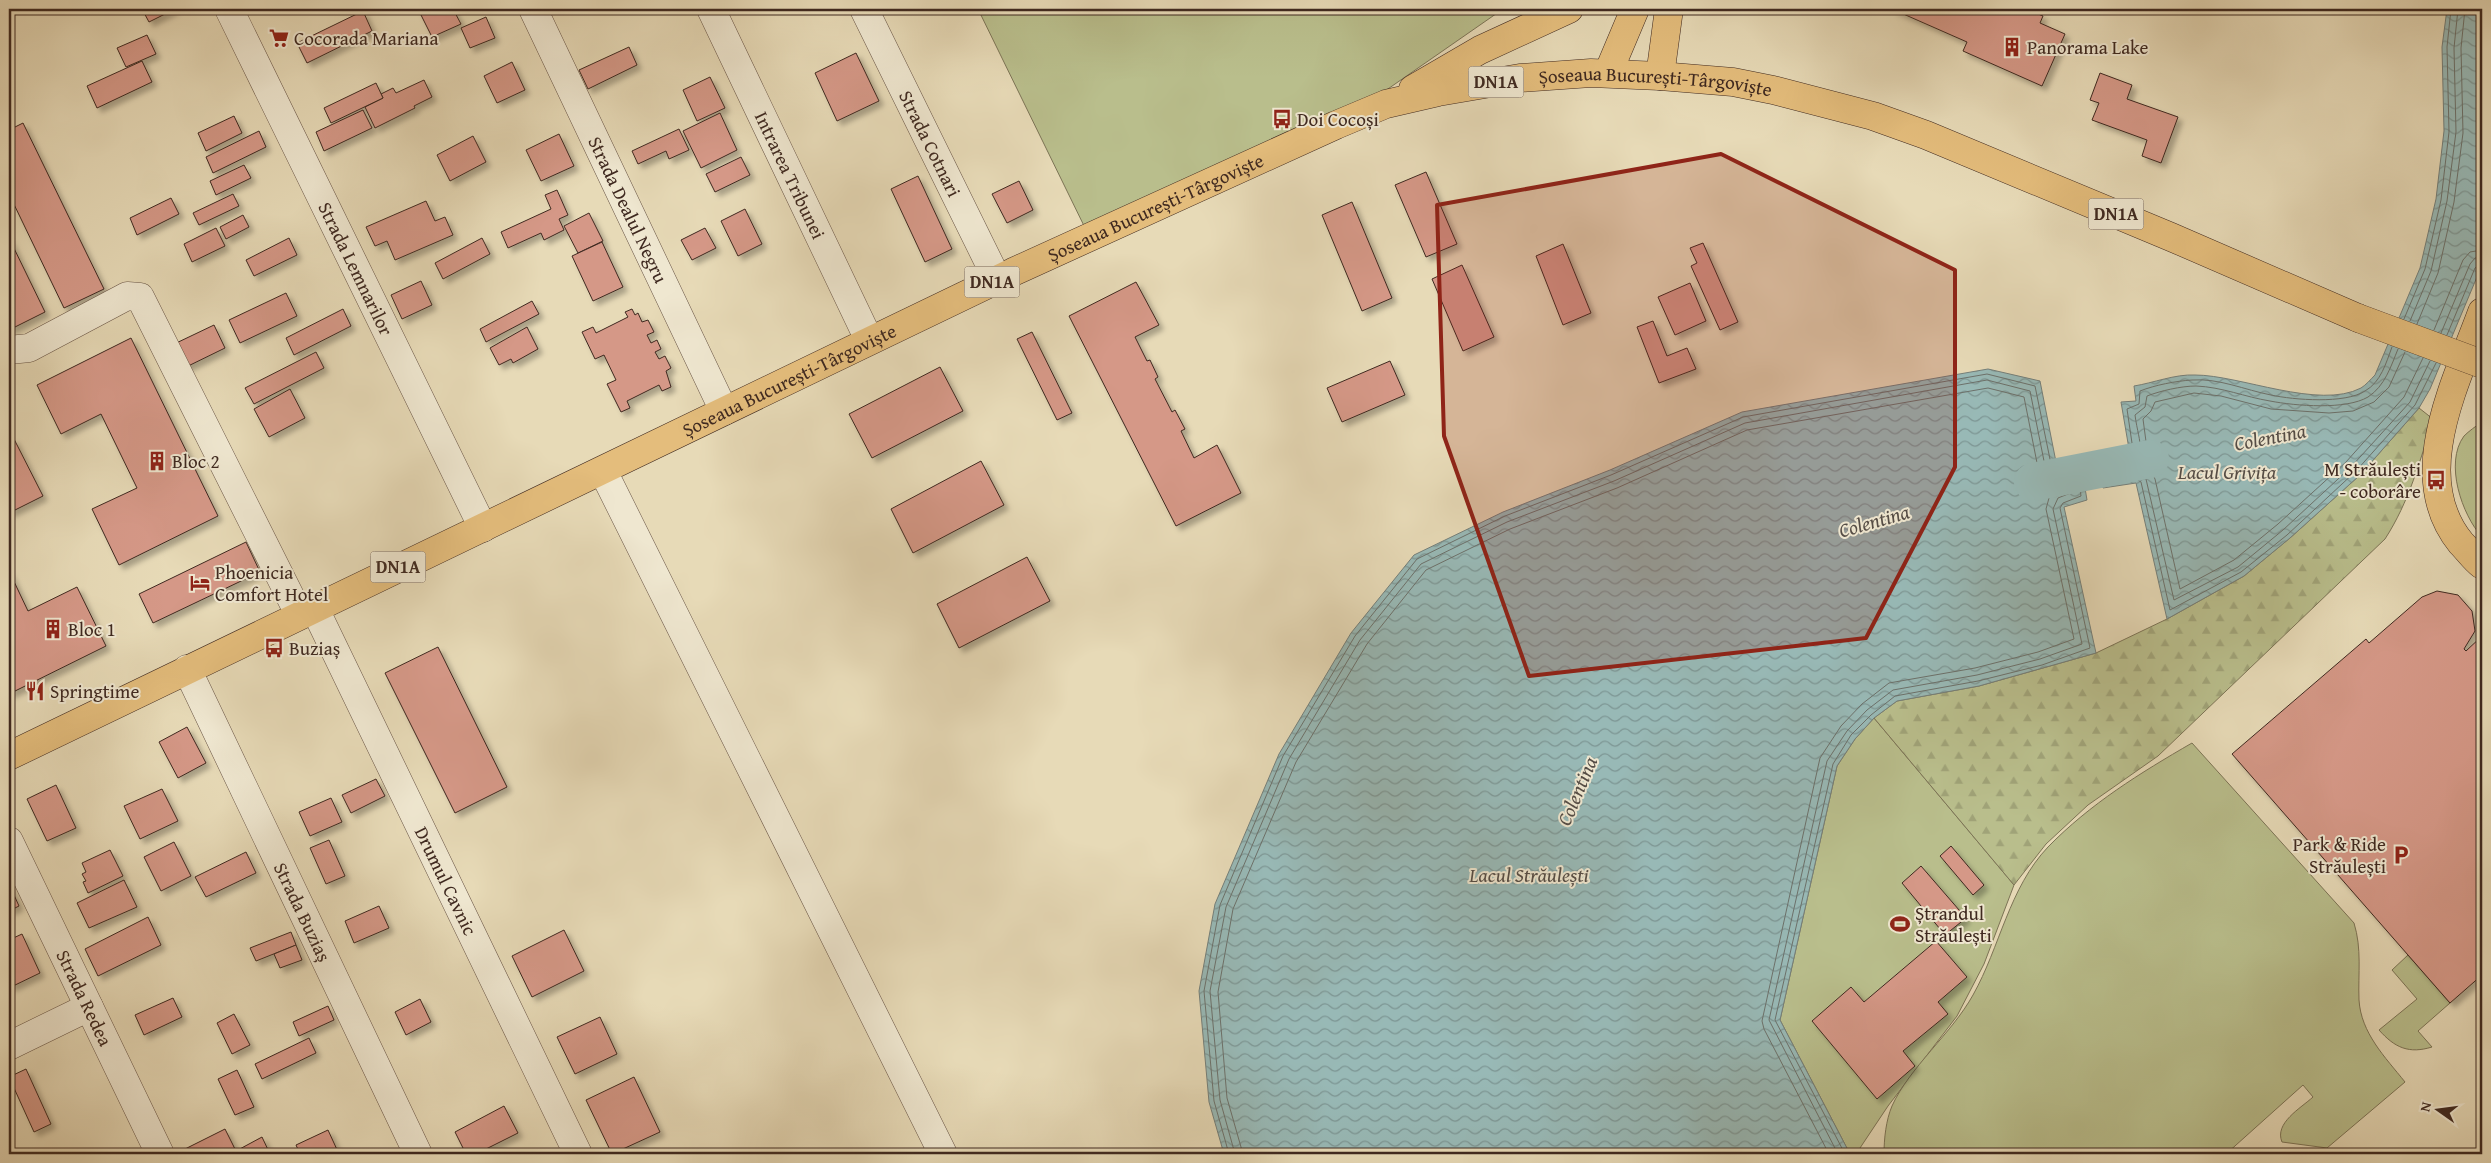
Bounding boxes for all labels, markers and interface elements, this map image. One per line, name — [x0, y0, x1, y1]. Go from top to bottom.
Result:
place label: Cocorada Mariana — [294, 24, 438, 52]
supermarket icon: Cocorada Mariana — [268, 27, 290, 49]
place label: Panorama Lake — [2027, 33, 2148, 61]
building icon: Panorama Lake — [2001, 36, 2023, 58]
street label: Șoseaua București-Târgoviște — [1537, 59, 1775, 104]
road number: DN1A — [1468, 66, 1524, 98]
street label: Strada Cotnari — [892, 86, 968, 202]
place label: Doi Cocoși — [1297, 105, 1379, 133]
street label: Intrarea Tribunei — [748, 107, 833, 244]
bus stop icon: Doi Cocoși — [1271, 108, 1293, 130]
street label: Strada Dealul Negru — [581, 131, 675, 288]
street label: Șoseaua București-Târgoviște — [1043, 146, 1268, 269]
street label: Strada Lemnarilor — [312, 197, 401, 340]
road number: DN1A — [2088, 198, 2144, 230]
road number: DN1A — [964, 266, 1020, 298]
street label: Șoseaua București-Târgoviște — [677, 316, 901, 443]
water label: Colentina — [2232, 415, 2309, 458]
place label: Bloc 2 — [172, 447, 220, 475]
building icon: Bloc 2 — [146, 450, 168, 472]
place label: M Străulești - coborâre — [2324, 455, 2421, 505]
water label: Lacul Grivița — [2177, 457, 2277, 486]
bus stop icon: M Străulești - coborâre — [2425, 469, 2447, 491]
water label: Colentina — [1835, 496, 1913, 544]
road number: DN1A — [370, 552, 426, 582]
place label: Phoenicia Comfort Hotel — [215, 558, 328, 608]
hotel icon: Phoenicia Comfort Hotel — [189, 572, 211, 594]
place label: Bloc 1 — [68, 615, 116, 643]
building icon: Bloc 1 — [42, 618, 64, 640]
place label: Buziaș — [289, 634, 340, 662]
bus stop icon: Buziaș — [263, 637, 285, 659]
place label: Springtime — [50, 677, 139, 705]
restaurant icon: Springtime — [24, 680, 46, 702]
water label: Colentina — [1549, 751, 1604, 830]
street label: Drumul Cavnic — [408, 822, 484, 940]
place label: Park & Ride Străulești — [2293, 830, 2386, 880]
parking icon: Park & Ride Străulești — [2390, 844, 2412, 866]
street label: Strada Buziaș — [267, 857, 338, 966]
water label: Lacul Străulești — [1468, 860, 1589, 889]
place label: Ștrandul Străulești — [1915, 899, 1992, 949]
sports icon: Ștrandul Străulești — [1889, 913, 1911, 935]
street label: Strada Redea — [49, 945, 120, 1051]
north arrow — [2414, 1086, 2464, 1136]
text: N — [2415, 1099, 2436, 1114]

